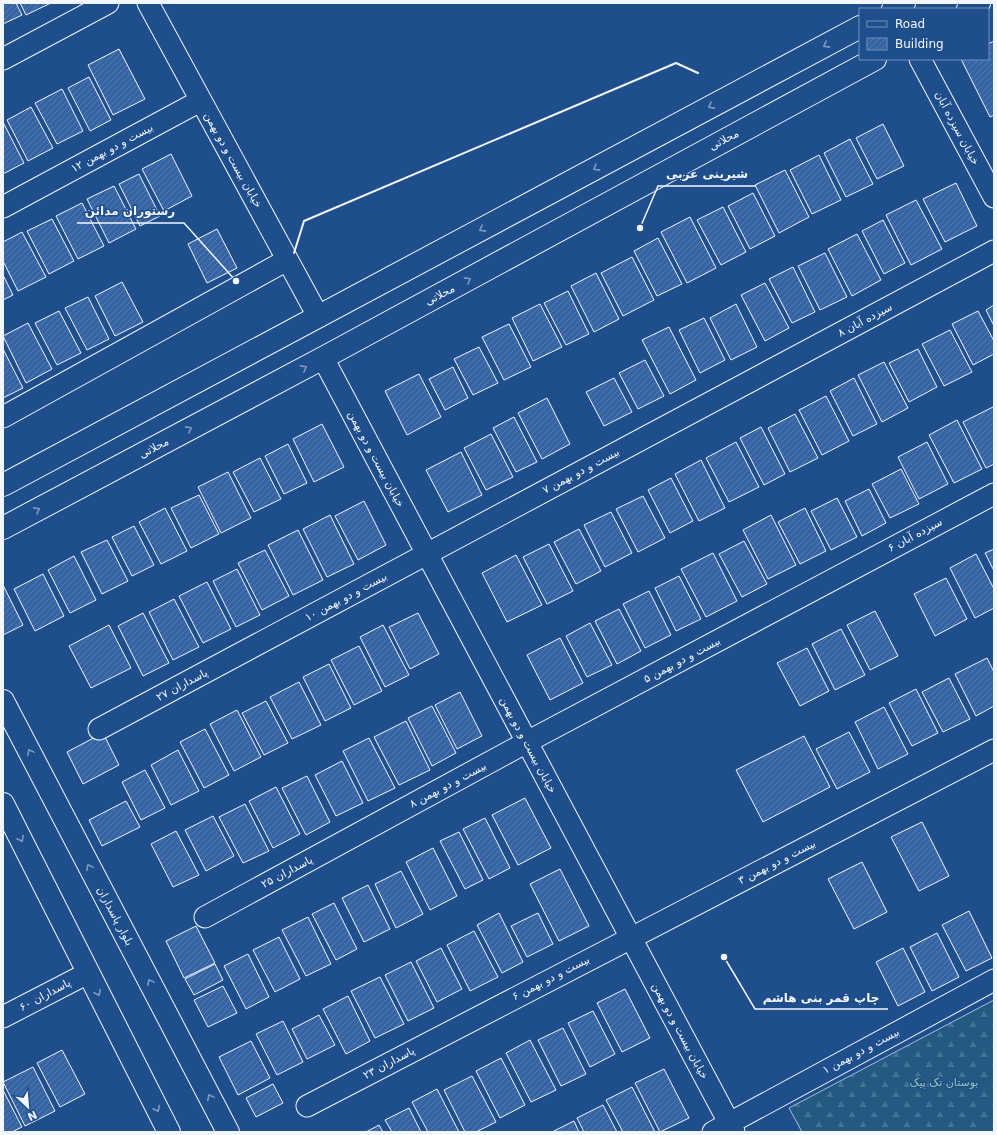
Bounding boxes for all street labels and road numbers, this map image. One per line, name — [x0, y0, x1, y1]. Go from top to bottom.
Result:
street label: خیابان سیزده آبان — [932, 88, 983, 167]
street label: خیابان بیست و دو بهمن — [201, 110, 265, 210]
street label: بیست و دو بهمن ۱۲ — [69, 121, 155, 175]
street label: محلاتی — [707, 127, 741, 153]
street label: محلاتی — [423, 282, 457, 308]
street label: سیزده آبان ۸ — [835, 299, 894, 340]
street label: خیابان بیست و دو بهمن — [345, 409, 407, 509]
street label: محلاتی — [137, 435, 171, 461]
street label: بیست و دو بهمن ۷ — [540, 445, 622, 497]
street label: سیزده آبان ۶ — [885, 514, 944, 555]
street label: بیست و دو بهمن ۱۰ — [303, 570, 389, 624]
street label: بیست و دو بهمن ۵ — [641, 634, 723, 686]
street label: پاسداران ۲۷ — [154, 666, 210, 704]
street label: خیابان بیست و دو بهمن — [497, 695, 559, 795]
street label: بیست و دو بهمن ۸ — [407, 759, 489, 811]
street label: بیست و دو بهمن ۳ — [736, 837, 818, 887]
street label: پاسداران ۲۵ — [259, 853, 315, 891]
street label: بلوار پاسداران — [94, 884, 136, 948]
street label: بیست و دو بهمن ۶ — [510, 953, 592, 1003]
street label: پاسداران ۶۰ — [17, 976, 73, 1014]
street label: خیابان بیست و دو بهمن — [649, 981, 711, 1081]
street label: بیست و دو بهمن ۱ — [820, 1025, 902, 1077]
street label: پاسداران ۲۳ — [361, 1044, 417, 1082]

